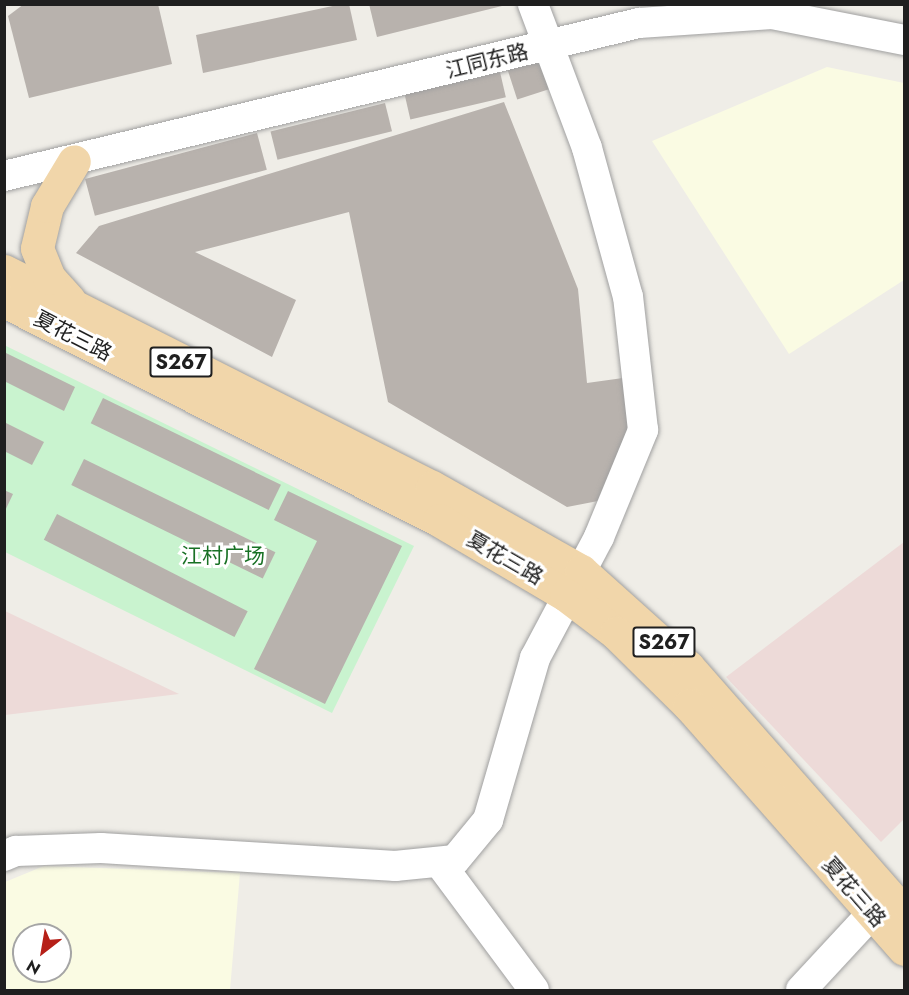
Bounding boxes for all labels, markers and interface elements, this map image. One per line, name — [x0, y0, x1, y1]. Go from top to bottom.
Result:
street label: 江同东路 — [443, 39, 531, 83]
street label: 夏花三路 — [30, 306, 116, 366]
road number: S267 — [148, 345, 214, 379]
street label: 夏花三路 — [462, 526, 548, 590]
park label: 江村广场 — [181, 543, 265, 569]
road number: S267 — [631, 625, 697, 659]
street label: 夏花三路 — [817, 852, 891, 932]
north arrow — [12, 923, 72, 983]
text: N — [22, 954, 45, 980]

